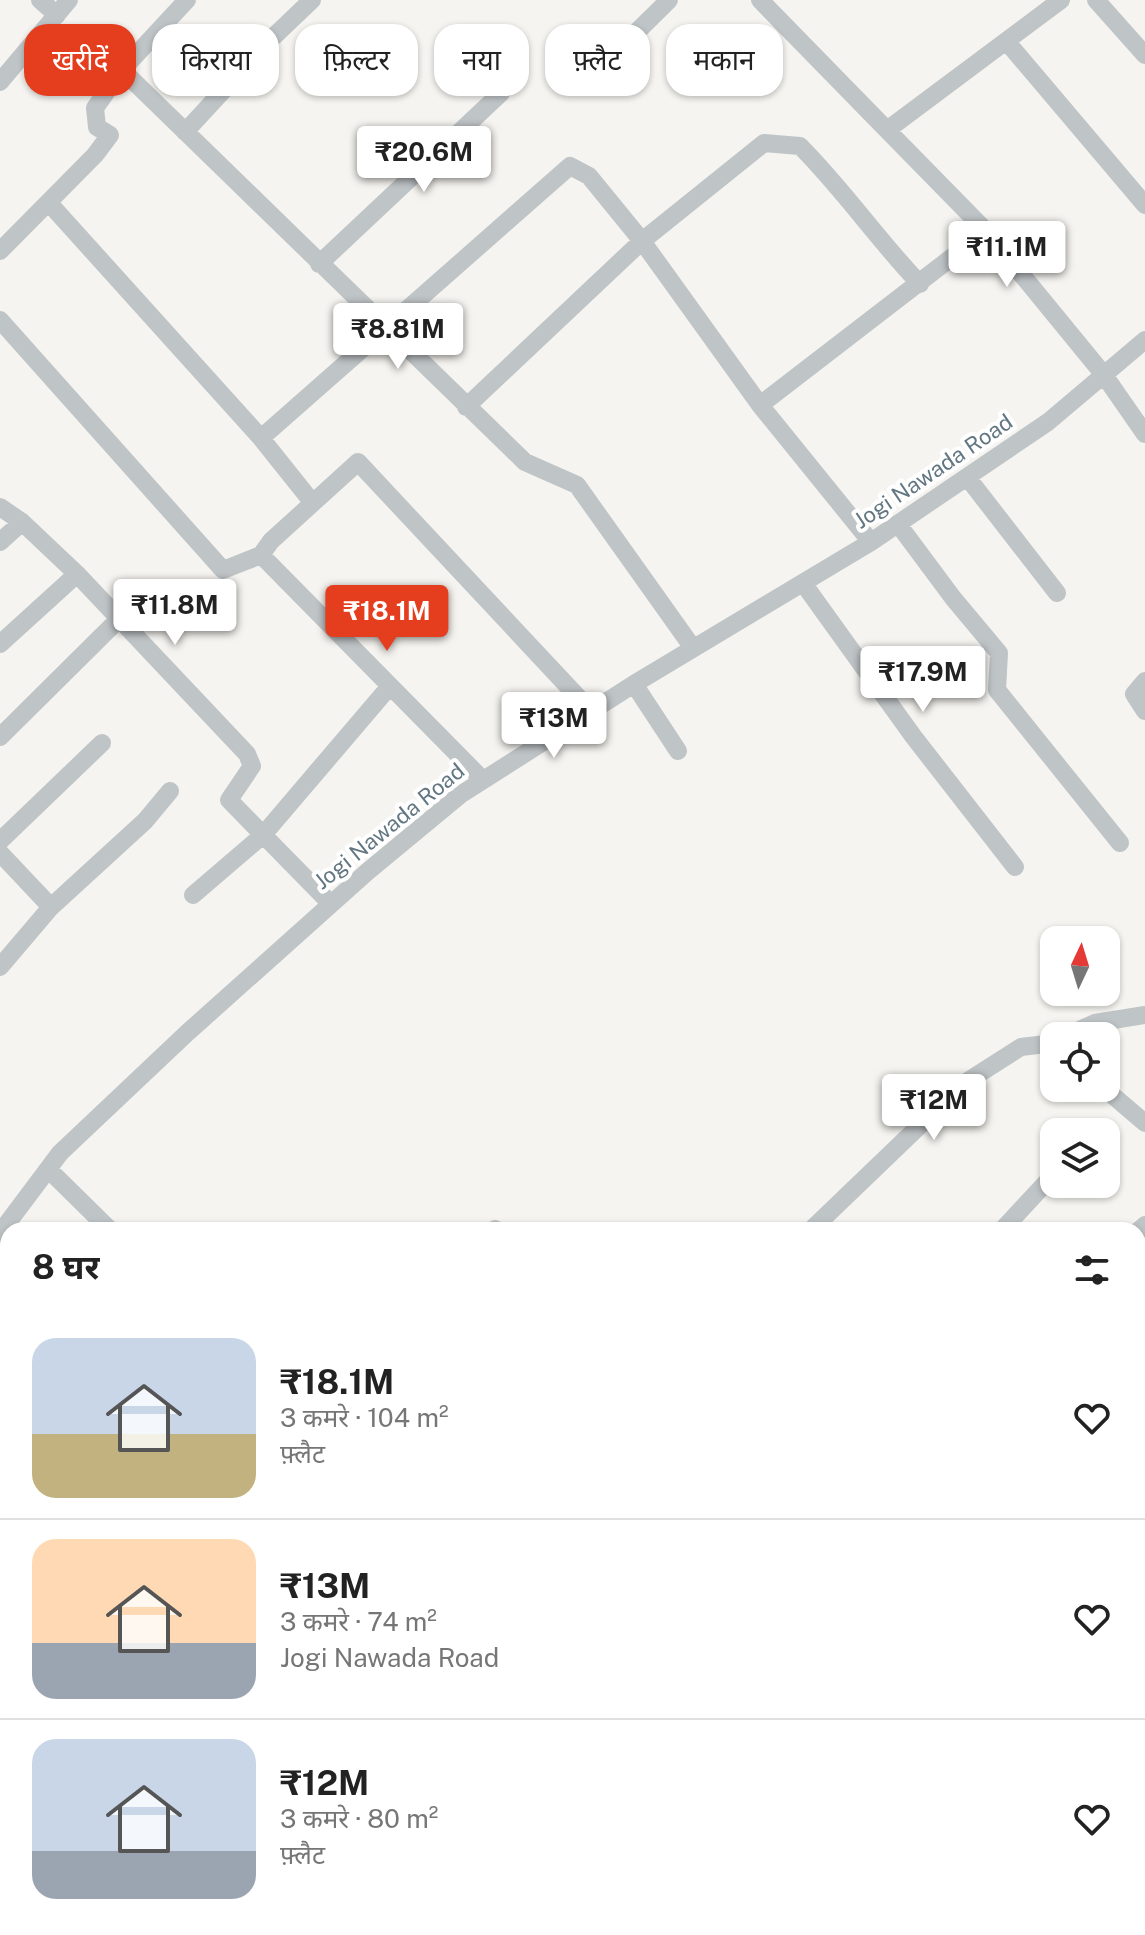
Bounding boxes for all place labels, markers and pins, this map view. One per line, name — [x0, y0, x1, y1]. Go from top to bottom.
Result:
pin: ₹20.6M — [359, 126, 489, 194]
pin: ₹11.1M — [942, 221, 1072, 289]
pin: ₹8.81M — [333, 303, 463, 371]
pin: ₹11.8M — [110, 579, 240, 647]
pin: ₹18.1M — [322, 585, 452, 653]
pin: ₹17.9M — [858, 646, 988, 714]
pin: ₹13M — [507, 692, 601, 760]
pin: ₹12M — [887, 1074, 981, 1142]

